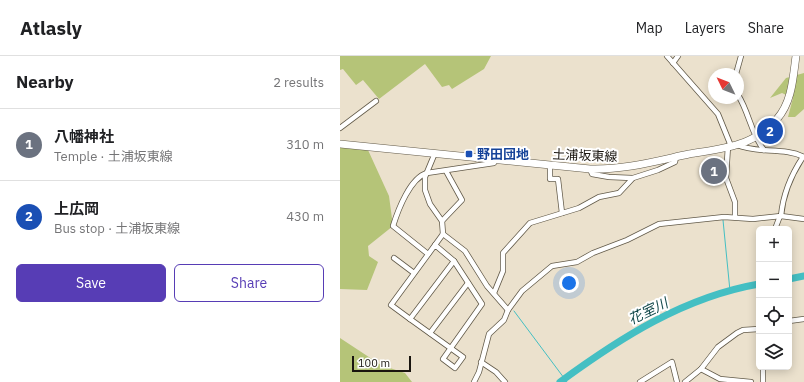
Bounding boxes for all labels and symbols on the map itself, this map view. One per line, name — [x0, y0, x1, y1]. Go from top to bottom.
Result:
north arrow — [708, 68, 744, 104]
pin: 2 — [757, 116, 783, 146]
place label: 野田団地 — [477, 146, 529, 163]
street label: 土浦坂東線 — [552, 146, 618, 165]
marker: 野田団地 — [464, 149, 474, 159]
pin: 1 — [701, 156, 727, 186]
your location — [559, 273, 579, 293]
water label: 花室川 — [625, 293, 673, 328]
scale bar — [352, 354, 411, 373]

